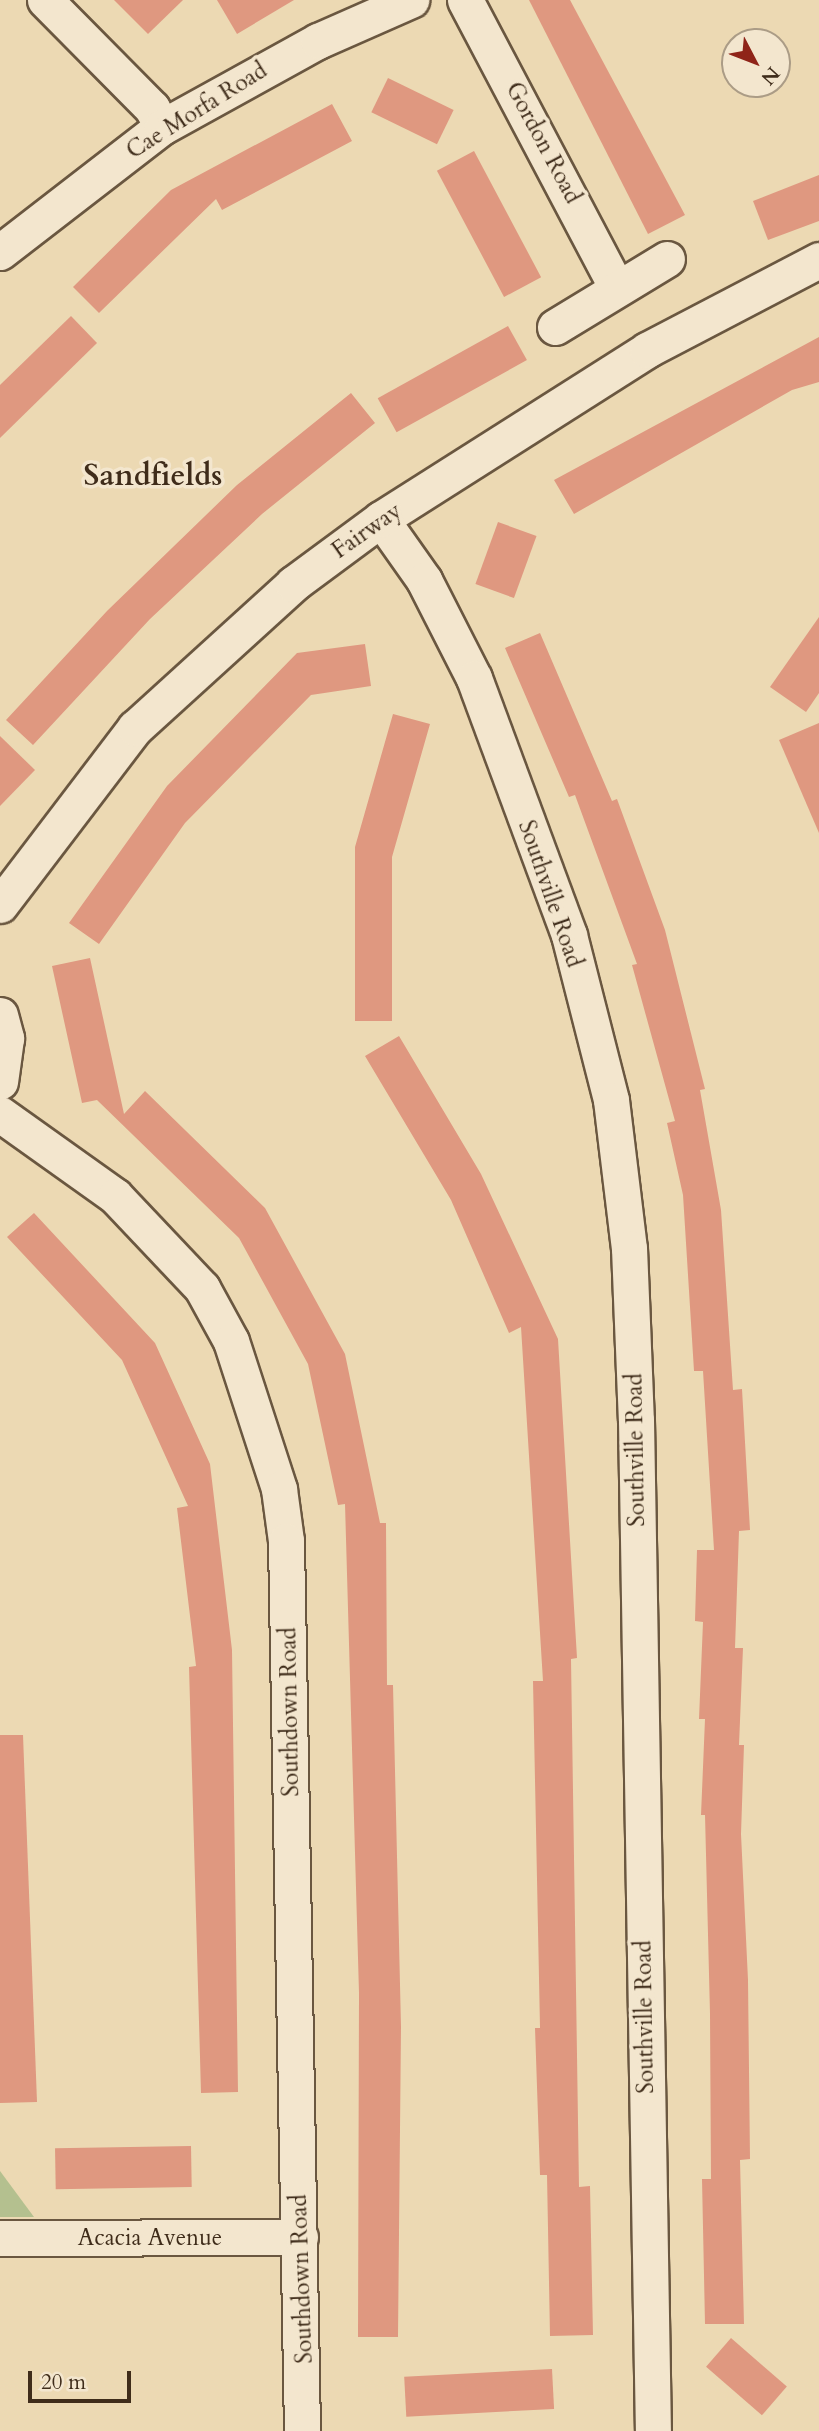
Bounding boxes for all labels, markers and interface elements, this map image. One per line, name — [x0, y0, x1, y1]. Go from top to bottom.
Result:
north arrow — [721, 28, 791, 98]
street label: Cae Morfa Road — [122, 57, 272, 165]
text: N — [755, 61, 785, 91]
street label: Gordon Road — [499, 78, 587, 208]
district label: Sandfields — [84, 458, 222, 494]
street label: Fairway — [327, 497, 407, 565]
street label: Southville Road — [512, 817, 588, 971]
street label: Southville Road — [621, 1373, 651, 1527]
street label: Southdown Road — [275, 1627, 305, 1797]
street label: Southville Road — [630, 1940, 660, 2094]
street label: Southdown Road — [285, 2194, 319, 2364]
street label: Acacia Avenue — [78, 2224, 222, 2252]
scale bar — [32, 2358, 135, 2402]
text: 20 m — [41, 2368, 86, 2397]

